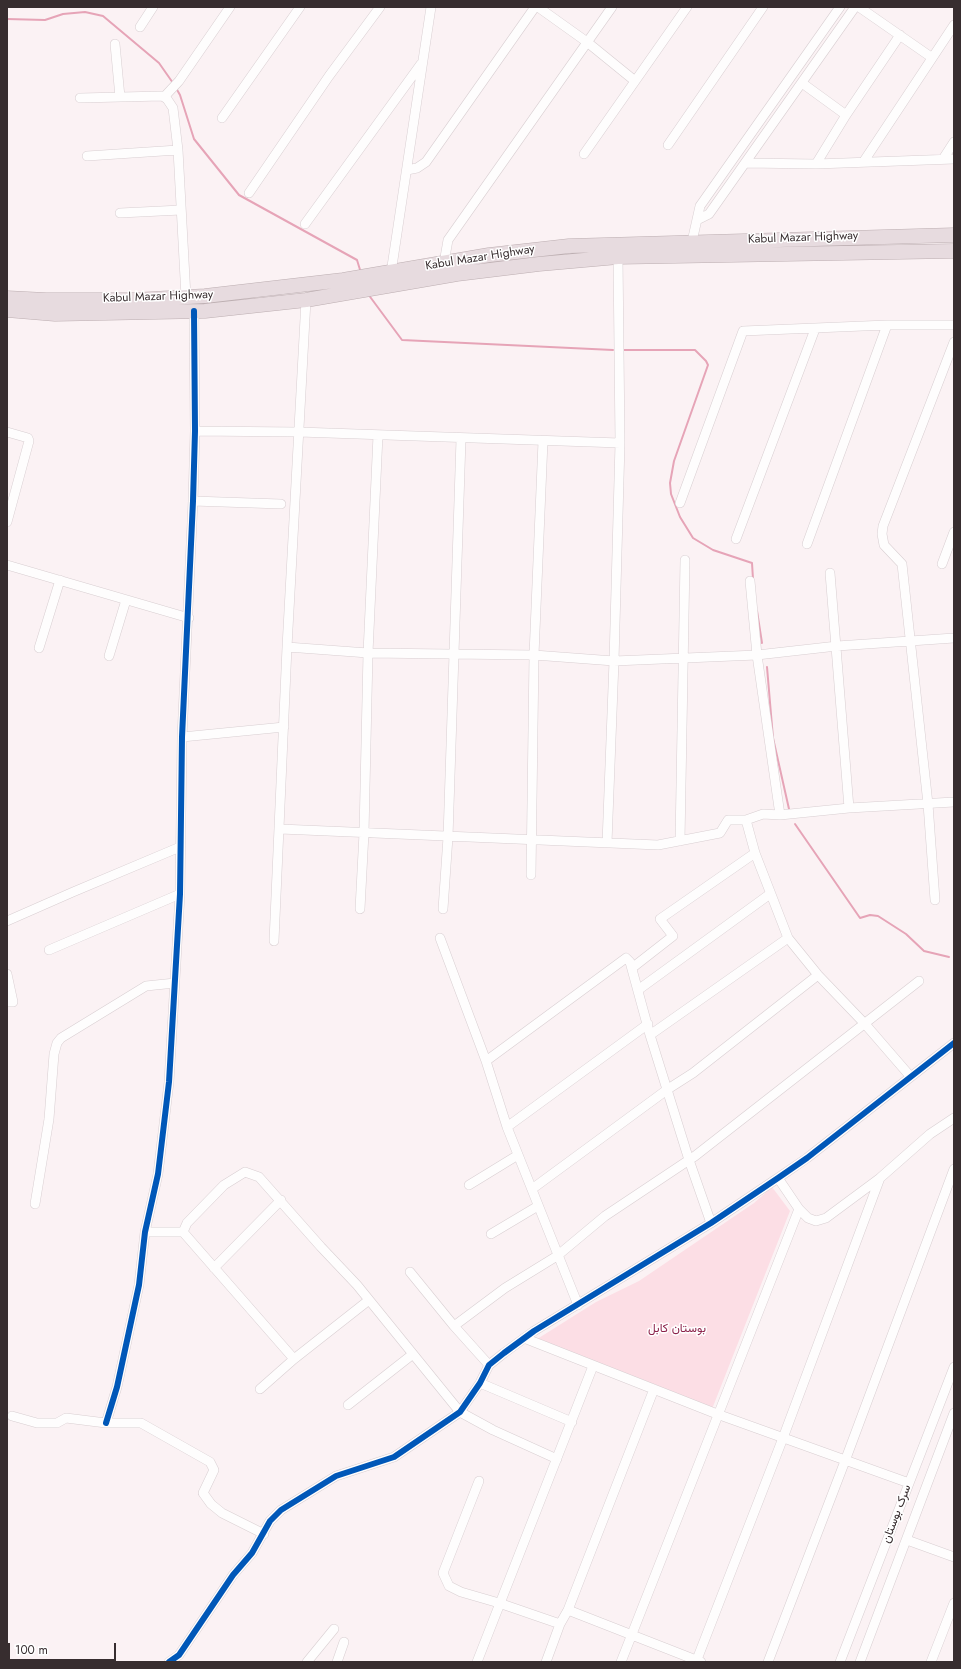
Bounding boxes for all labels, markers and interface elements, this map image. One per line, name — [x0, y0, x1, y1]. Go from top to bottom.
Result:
street label: Kabul Mazar Highway — [748, 229, 858, 247]
street label: Kabul Mazar Highway — [424, 242, 536, 274]
street label: Kabul Mazar Highway — [103, 288, 213, 306]
park label: بوستان کابل — [648, 1322, 706, 1336]
street label: سرک بوستان — [879, 1483, 915, 1545]
scale bar — [10, 1635, 118, 1661]
text: 100 m — [15, 1641, 48, 1659]

